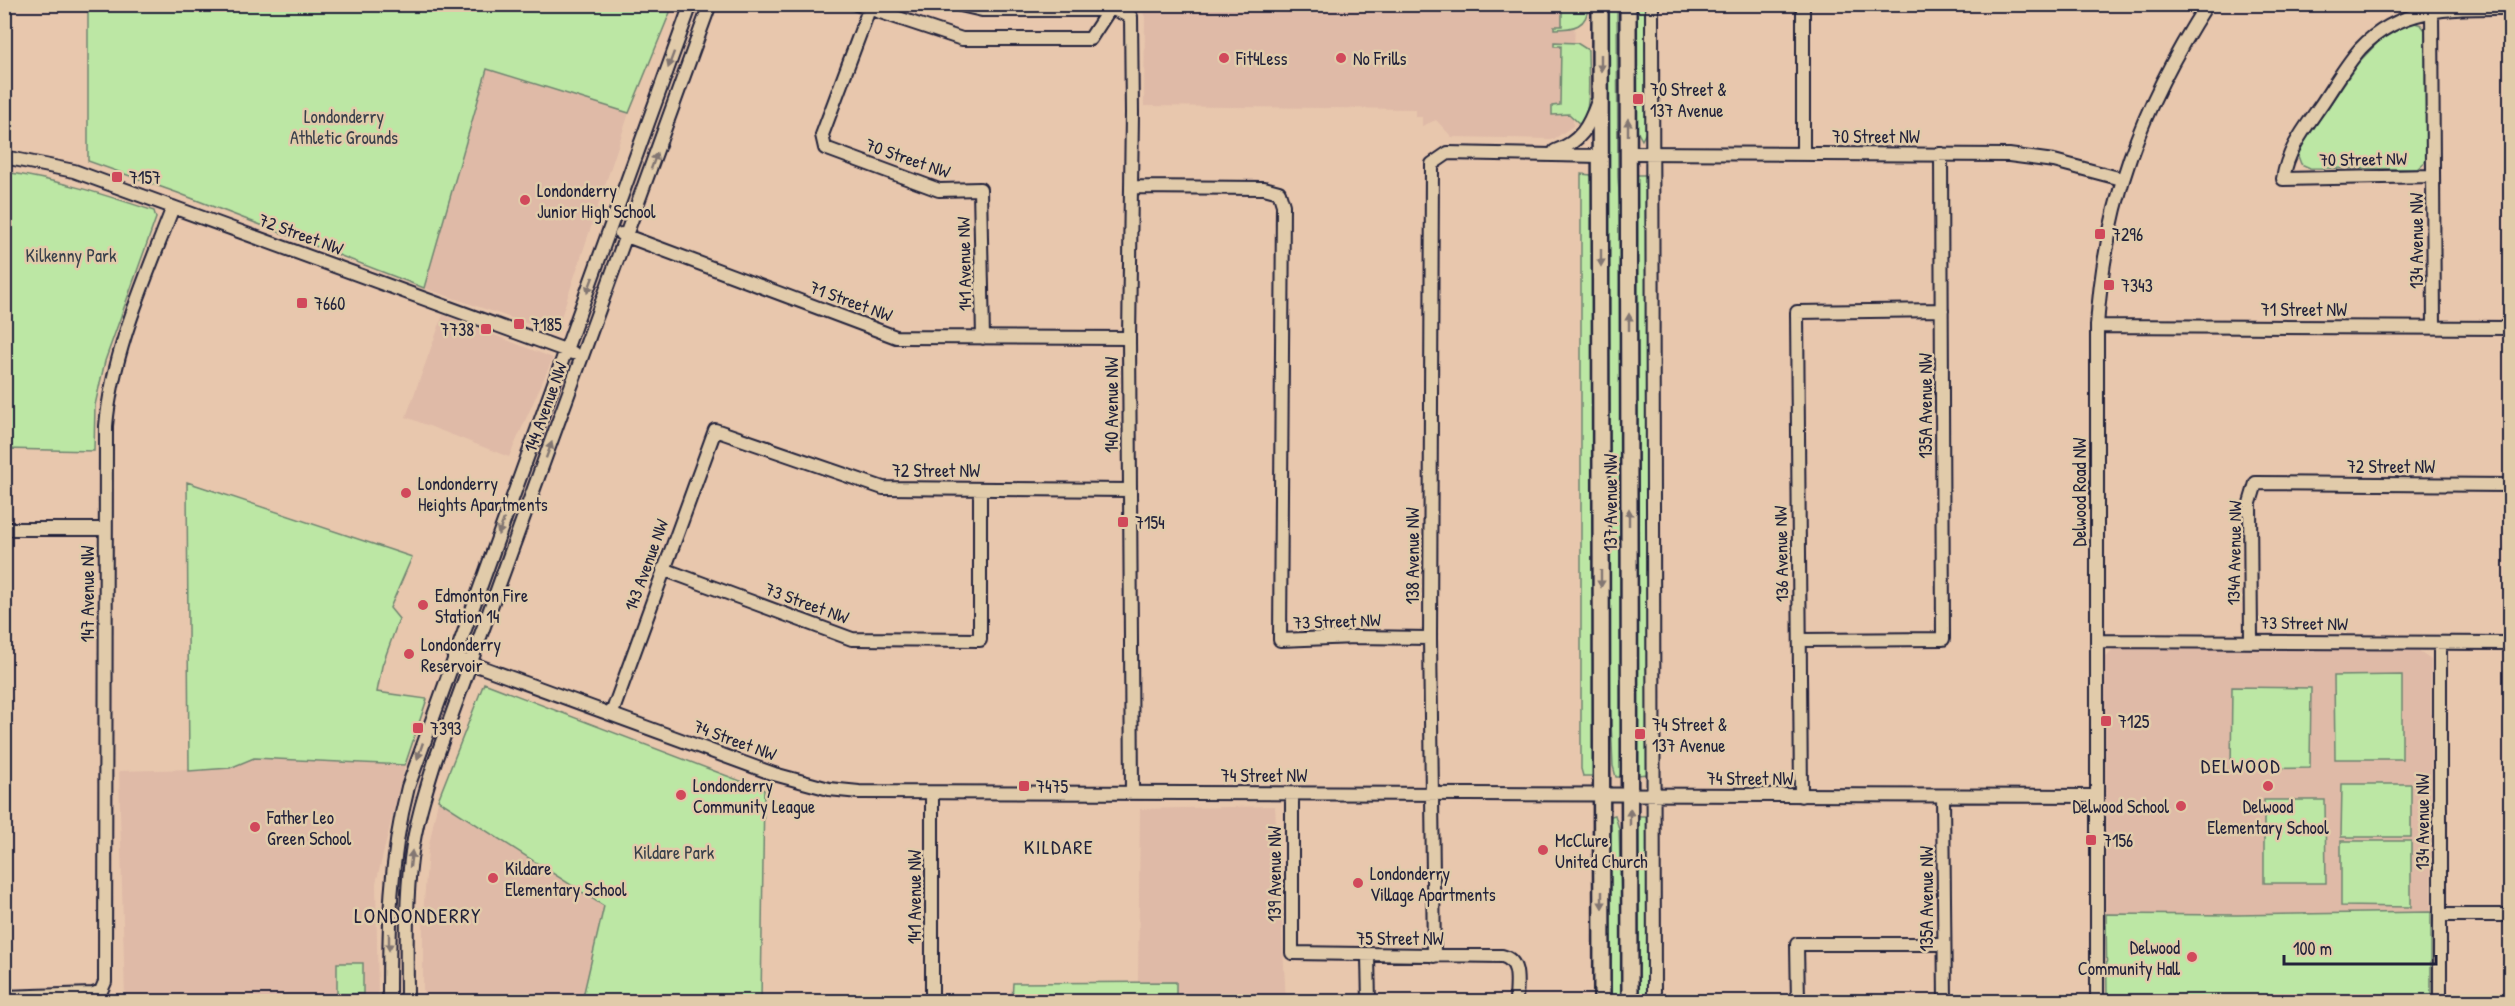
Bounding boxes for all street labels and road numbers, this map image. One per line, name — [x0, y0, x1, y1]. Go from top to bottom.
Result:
street label: 70 Street NW — [1832, 124, 1920, 149]
street label: 70 Street NW — [862, 132, 954, 184]
street label: 70 Street NW — [2319, 146, 2407, 172]
street label: 134 Avenue NW — [2404, 193, 2429, 289]
street label: 72 Street NW — [255, 207, 347, 261]
street label: 141 Avenue NW — [951, 217, 977, 311]
street label: 71 Street NW — [806, 274, 896, 328]
street label: 71 Street NW — [2261, 297, 2347, 322]
street label: 135A Avenue NW — [1913, 353, 1938, 459]
street label: 140 Avenue NW — [1099, 357, 1124, 453]
street label: 144 Avenue NW — [517, 358, 573, 456]
street label: Delwood Road NW — [2067, 438, 2092, 546]
street label: 137 Avenue NW — [1598, 454, 1623, 552]
street label: 72 Street NW — [2347, 454, 2435, 479]
street label: 72 Street NW — [892, 458, 980, 483]
street label: 134A Avenue NW — [2221, 500, 2247, 606]
street label: 136 Avenue NW — [1768, 506, 1794, 602]
street label: 138 Avenue NW — [1400, 508, 1425, 604]
street label: 143 Avenue NW — [618, 516, 674, 614]
street label: 147 Avenue NW — [75, 546, 100, 642]
street label: 73 Street NW — [761, 576, 853, 630]
street label: 73 Street NW — [1293, 607, 1381, 635]
street label: 73 Street NW — [2260, 610, 2348, 636]
street label: 74 Street NW — [690, 713, 780, 767]
street label: 74 Street NW — [1221, 763, 1307, 788]
street label: 74 Street NW — [1707, 766, 1793, 791]
street label: 134 Avenue NW — [2410, 774, 2435, 870]
street label: 139 Avenue NW — [1262, 826, 1287, 922]
street label: 135A Avenue NW — [1914, 846, 1939, 952]
street label: 141 Avenue NW — [902, 850, 927, 944]
street label: 75 Street NW — [1356, 926, 1444, 951]

